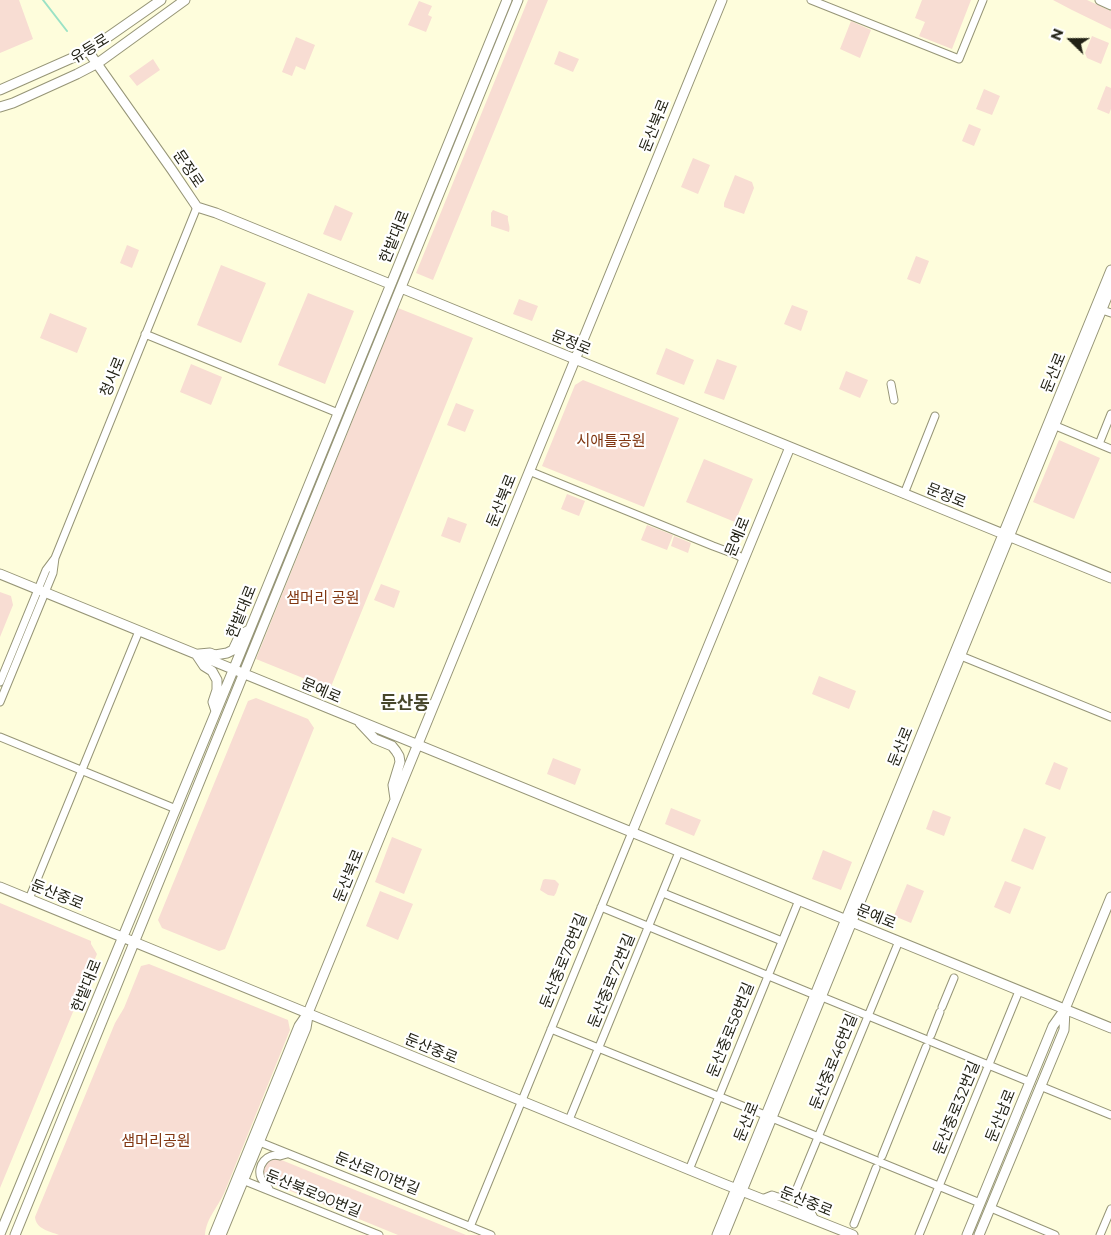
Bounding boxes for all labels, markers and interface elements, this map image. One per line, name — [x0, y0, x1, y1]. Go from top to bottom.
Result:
north arrow — [1046, 15, 1096, 65]
text: N — [1047, 26, 1068, 43]
street label: 유등로 — [68, 30, 112, 68]
street label: 둔산북로 — [636, 97, 674, 155]
street label: 문정로 — [169, 147, 207, 191]
street label: 한밭대로 — [376, 208, 414, 266]
street label: 문정로 — [548, 327, 594, 359]
street label: 둔산로 — [1038, 350, 1070, 396]
street label: 청사로 — [97, 354, 129, 400]
park label: 시애틀공원 — [577, 433, 645, 451]
street label: 둔산북로 — [483, 472, 521, 530]
street label: 문정로 — [923, 480, 969, 512]
street label: 문예로 — [722, 514, 754, 560]
street label: 한밭대로 — [223, 583, 261, 641]
park label: 샘머리 공원 — [287, 590, 359, 608]
street label: 문예로 — [298, 675, 344, 707]
district label: 둔산동 — [380, 693, 430, 715]
street label: 둔산로 — [885, 724, 917, 770]
street label: 둔산북로 — [330, 847, 368, 905]
street label: 둔산중로 — [28, 876, 86, 914]
street label: 문예로 — [853, 901, 899, 933]
street label: 둔산중로78번길 — [537, 911, 591, 1011]
street label: 둔산중로72번길 — [585, 931, 639, 1031]
street label: 한밭대로 — [68, 957, 106, 1015]
street label: 둔산중로58번길 — [704, 980, 758, 1080]
street label: 둔산중로46번길 — [807, 1011, 861, 1113]
street label: 둔산중로 — [402, 1030, 460, 1068]
street label: 둔산중로32번길 — [930, 1058, 984, 1158]
street label: 둔산남로 — [982, 1087, 1020, 1145]
street label: 둔산로 — [731, 1099, 763, 1145]
park label: 샘머리공원 — [122, 1133, 190, 1151]
street label: 둔산로101번길 — [332, 1149, 422, 1199]
street label: 둔산북로90번길 — [262, 1167, 364, 1221]
street label: 둔산중로 — [777, 1183, 835, 1221]

